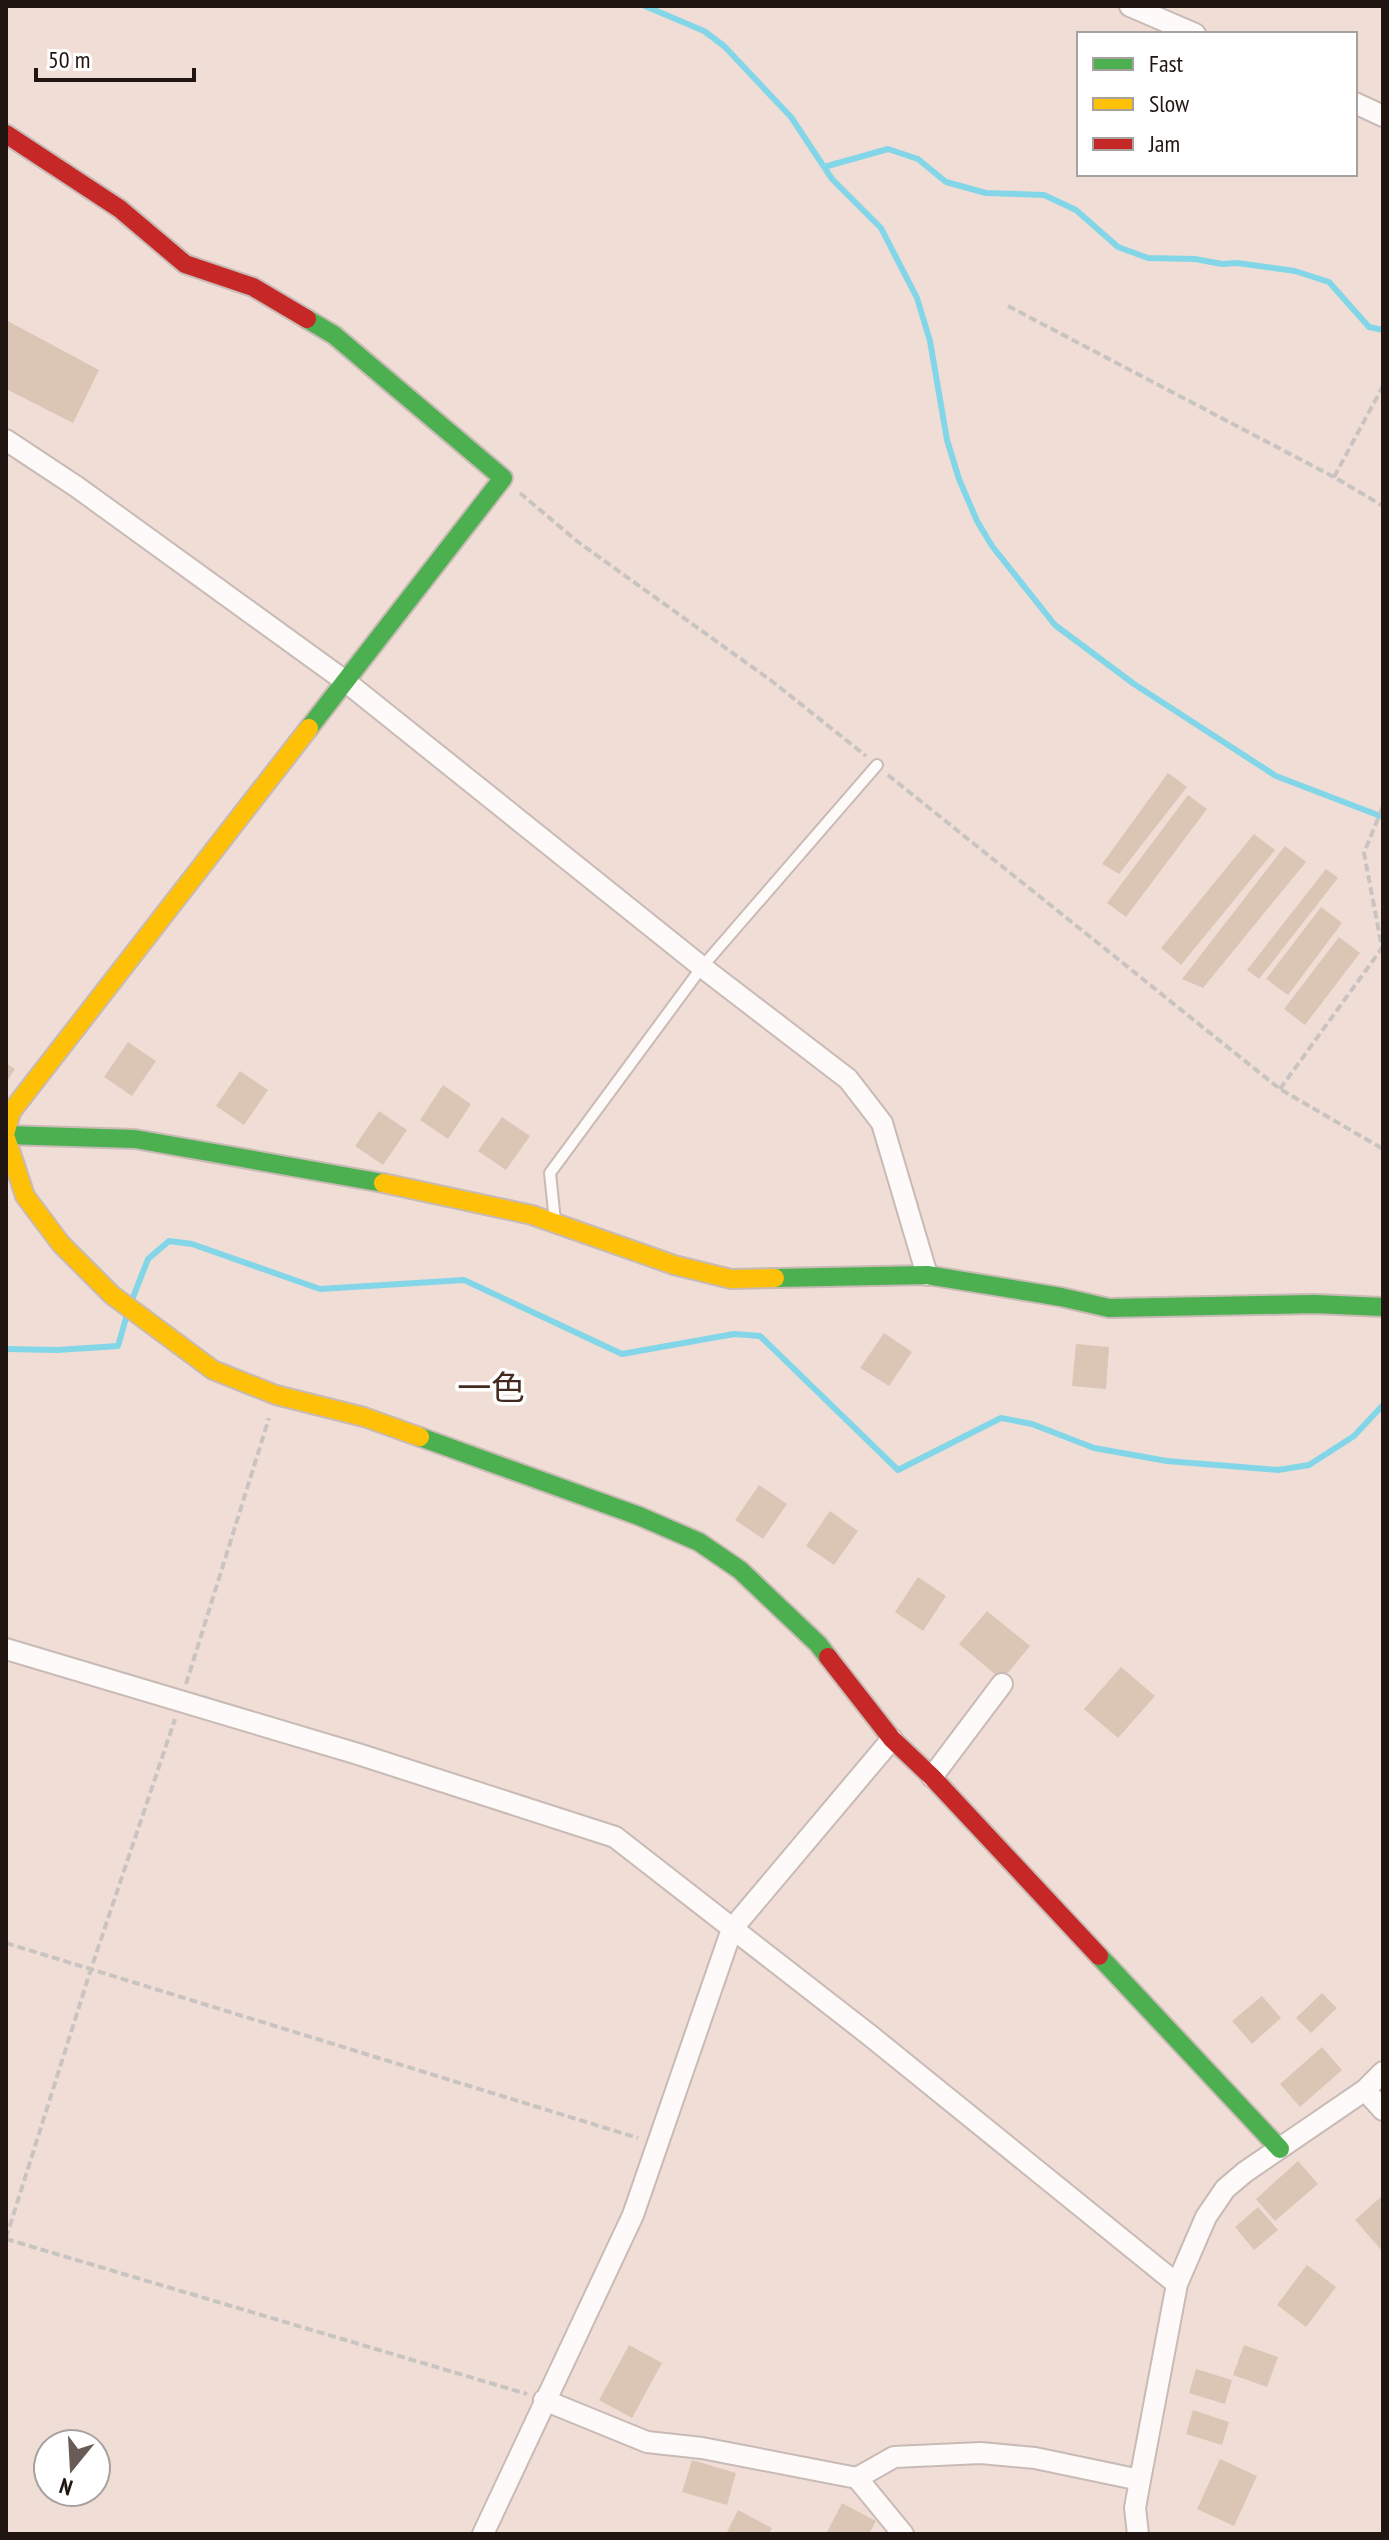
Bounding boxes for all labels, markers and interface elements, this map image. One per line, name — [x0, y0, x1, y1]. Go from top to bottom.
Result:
scale bar — [36, 32, 194, 82]
legend — [1077, 32, 1357, 176]
text: 50 m — [48, 44, 90, 75]
text: Fast — [1149, 48, 1184, 79]
text: Slow — [1149, 88, 1190, 119]
text: Jam — [1148, 128, 1180, 159]
district label: 一色 — [457, 1365, 525, 1409]
north arrow — [32, 2428, 112, 2508]
text: N — [56, 2472, 76, 2502]

